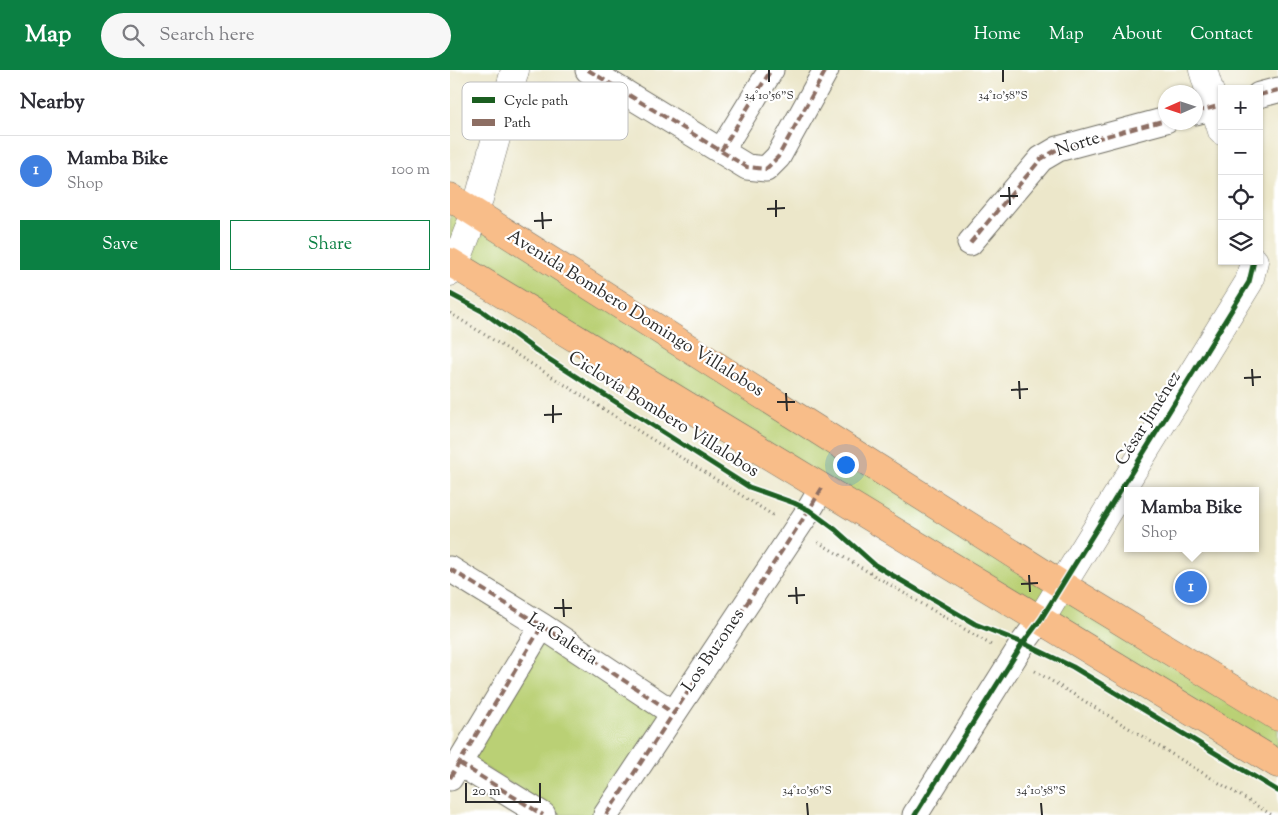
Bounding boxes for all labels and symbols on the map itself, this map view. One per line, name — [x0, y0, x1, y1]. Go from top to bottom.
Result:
legend — [462, 82, 628, 140]
north arrow — [1158, 85, 1203, 130]
text: 34°10'56"S — [744, 87, 794, 105]
text: 34°10'58"S — [978, 87, 1028, 105]
text: Cycle path — [504, 92, 568, 112]
text: Path — [504, 114, 531, 134]
street label: Norte — [1052, 126, 1104, 164]
street label: Avenida Bombero Domingo Villalobos — [502, 224, 768, 404]
street label: Ciclovía Bombero Villalobos — [562, 345, 764, 485]
street label: César Jiménez — [1110, 367, 1189, 471]
your location — [833, 452, 859, 478]
pin: 1 — [1175, 568, 1207, 606]
street label: Los Buzones — [676, 604, 752, 698]
street label: La Galería — [522, 607, 602, 673]
scale bar — [465, 780, 541, 803]
text: 34°10'56"S — [782, 782, 832, 800]
text: 34°10'58"S — [1016, 782, 1066, 800]

